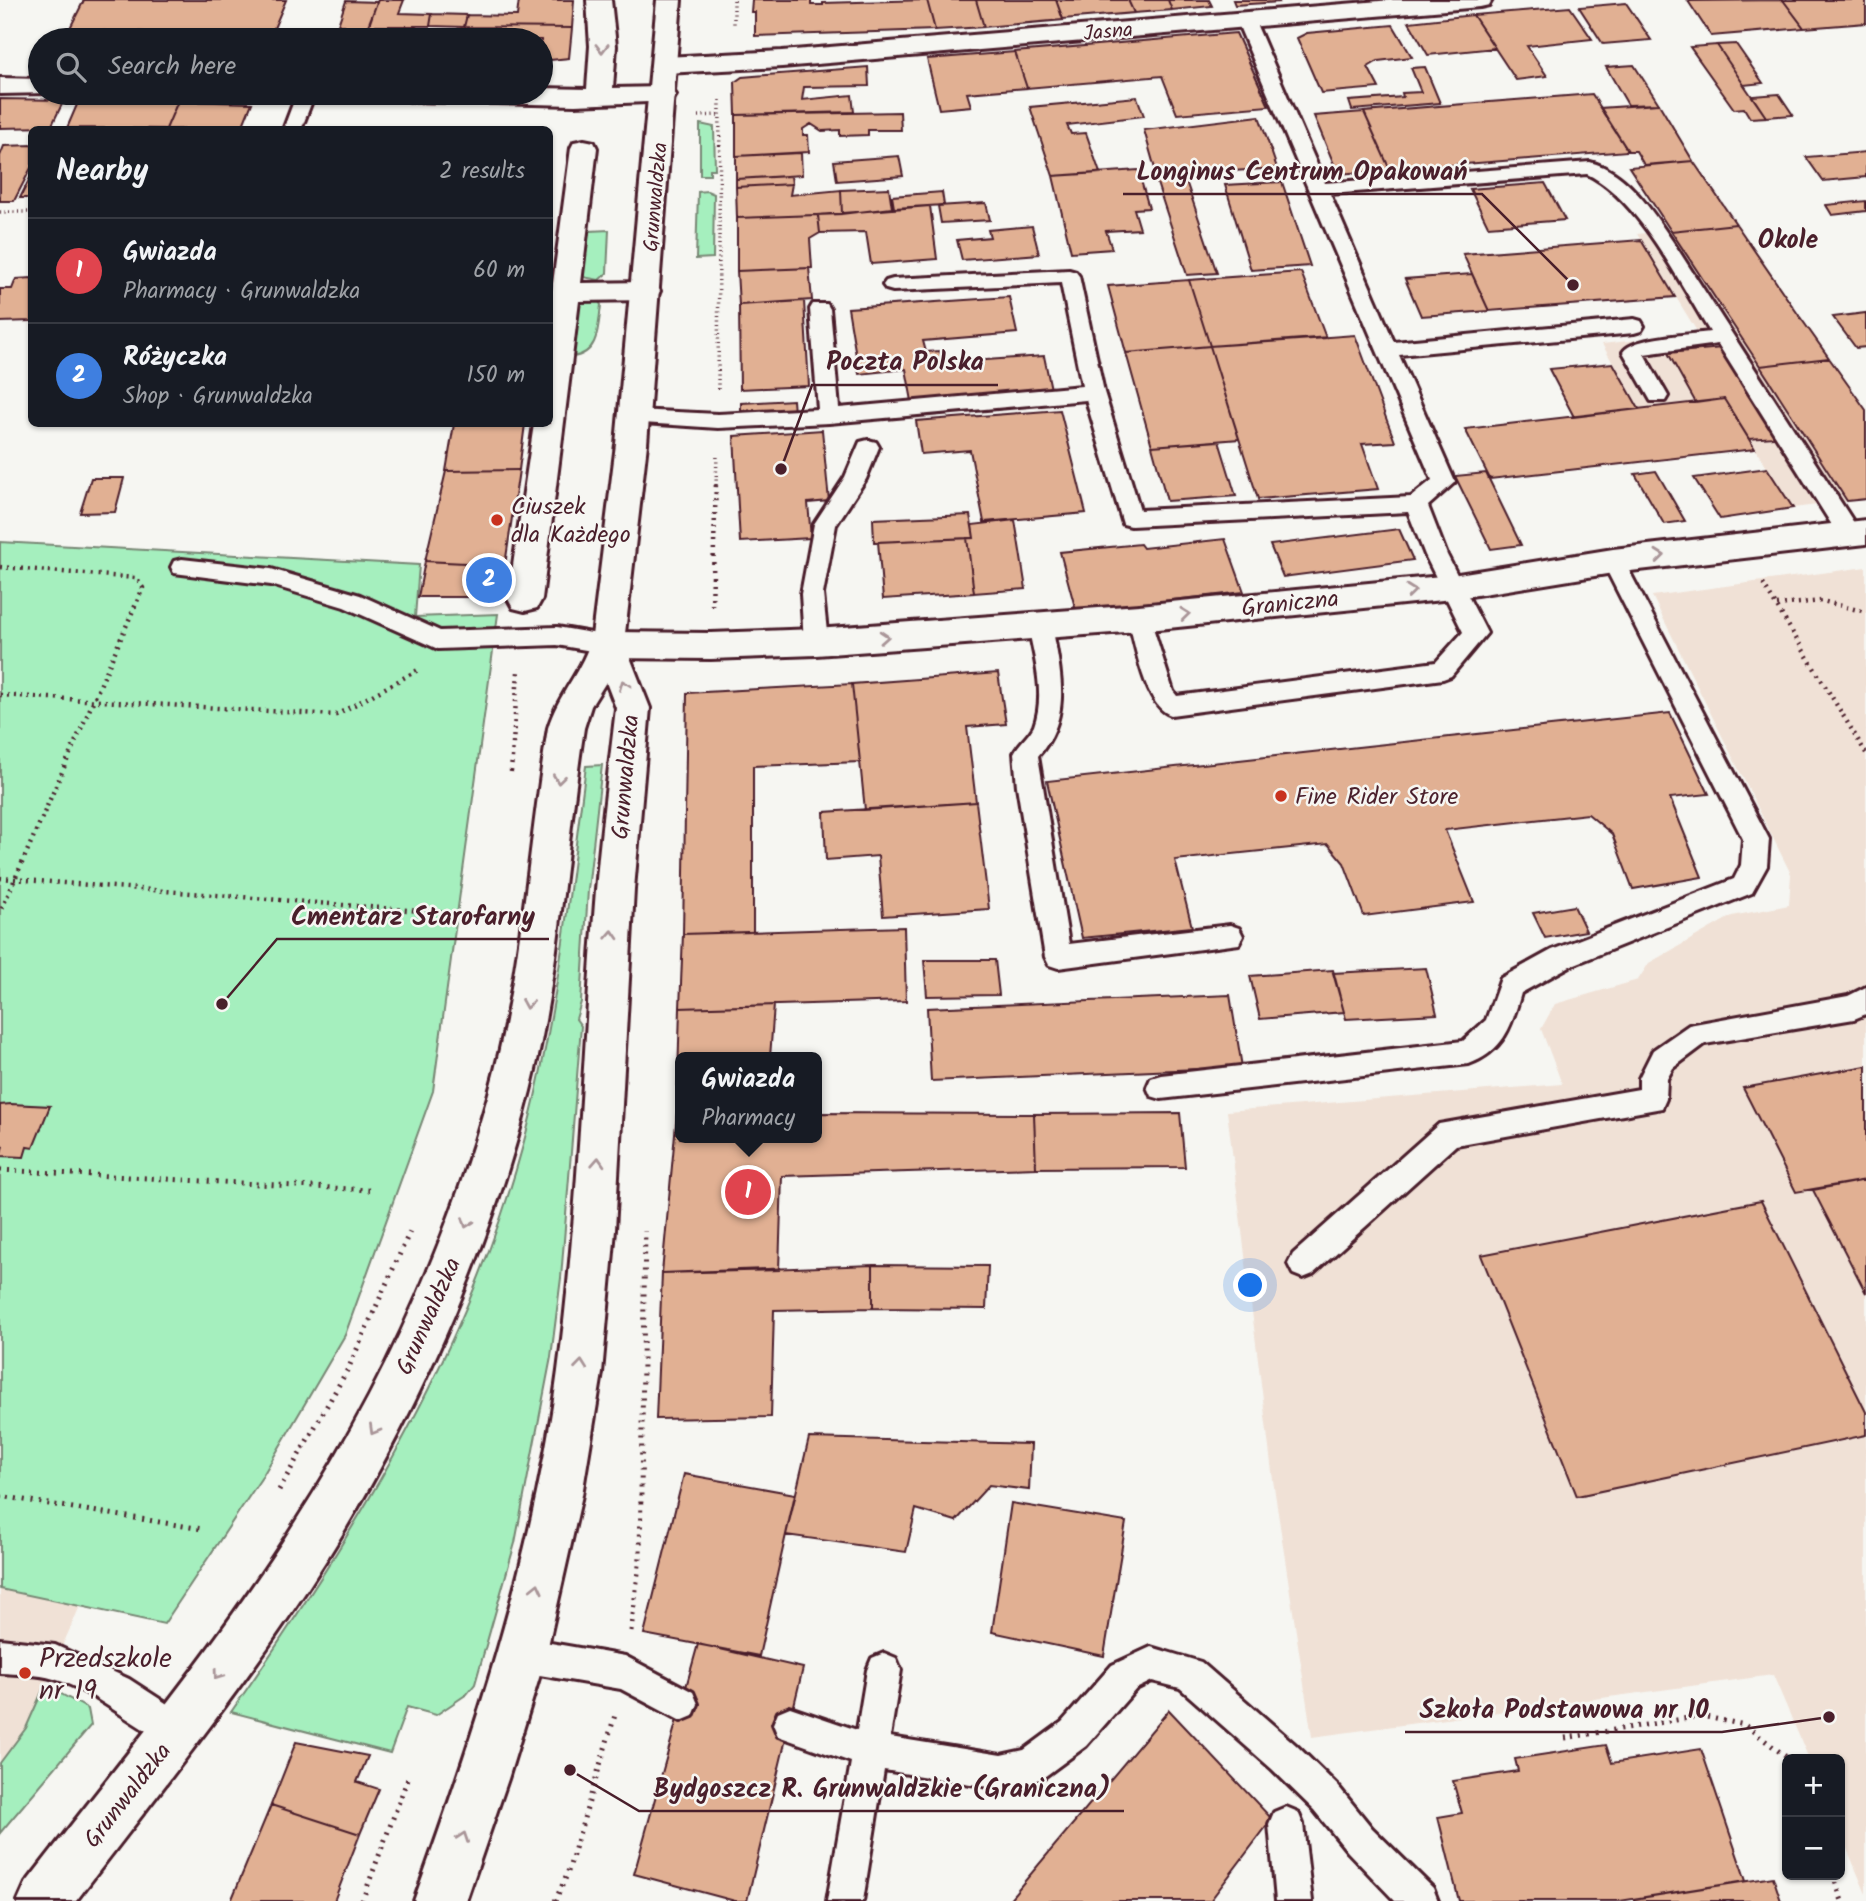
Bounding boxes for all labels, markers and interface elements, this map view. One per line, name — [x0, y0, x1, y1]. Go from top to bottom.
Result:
street label: Jasna — [1082, 14, 1134, 51]
search box — [28, 28, 553, 105]
one-way arrow — [594, 43, 610, 54]
text: Search here — [108, 46, 236, 88]
icon: search — [52, 48, 90, 86]
street label: Grunwaldzka — [635, 141, 678, 253]
callout: Longinus Centrum Opakowań — [1123, 147, 1482, 194]
text: Nearby — [56, 148, 148, 196]
text: Longinus Centrum Opakowań — [1136, 152, 1468, 194]
text: 2 results — [439, 154, 525, 190]
district label: Okole — [1758, 220, 1818, 262]
text: Gwiazda — [123, 232, 217, 274]
text: 1 — [76, 253, 82, 289]
text: 60 m — [473, 253, 525, 289]
text: Pharmacy · Grunwaldzka — [123, 274, 360, 310]
text: Różyczka — [123, 337, 227, 379]
callout: Poczta Polska — [812, 338, 998, 385]
text: Poczta Polska — [826, 342, 984, 384]
text: 2 — [72, 358, 86, 394]
text: 150 m — [466, 358, 525, 394]
text: Shop · Grunwaldzka — [123, 379, 313, 415]
place label: Ciuszek dla Każdego — [511, 488, 631, 555]
marker: Ciuszek dla Każdego — [489, 512, 505, 528]
one-way arrow — [1654, 548, 1666, 563]
pin: 2 — [466, 554, 512, 606]
street label: Graniczna — [1240, 580, 1341, 629]
one-way arrow — [1406, 584, 1417, 599]
one-way arrow — [1179, 607, 1190, 622]
one-way arrow — [879, 630, 890, 645]
one-way arrow — [619, 680, 633, 692]
street label: Grunwaldzka — [602, 713, 651, 841]
one-way arrow — [551, 773, 566, 785]
place label: Fine Rider Store — [1295, 778, 1458, 817]
marker: Fine Rider Store — [1273, 788, 1289, 804]
callout: Cmentarz Starofarny — [277, 892, 549, 939]
text: Cmentarz Starofarny — [291, 897, 535, 939]
one-way arrow — [604, 929, 619, 940]
one-way arrow — [520, 998, 535, 1010]
popup — [675, 1052, 822, 1143]
text: Gwiazda — [702, 1059, 795, 1101]
text: Pharmacy — [702, 1101, 795, 1137]
one-way arrow — [591, 1156, 606, 1167]
pin: 1 — [725, 1166, 771, 1218]
one-way arrow — [462, 1217, 476, 1229]
street label: Grunwaldzka — [386, 1251, 473, 1382]
your location — [1233, 1268, 1267, 1302]
one-way arrow — [573, 1359, 588, 1371]
one-way arrow — [369, 1423, 382, 1436]
one-way arrow — [529, 1582, 544, 1594]
place label: Przedszkole nr 19 — [39, 1637, 172, 1714]
marker: Przedszkole nr 19 — [17, 1665, 33, 1681]
one-way arrow — [213, 1668, 226, 1680]
callout: Szkoła Podstawowa nr 10 — [1405, 1685, 1722, 1732]
text: Szkoła Podstawowa nr 10 — [1419, 1690, 1709, 1732]
street label: Grunwaldzka — [74, 1735, 182, 1857]
map controls — [1782, 1754, 1845, 1880]
button: + — [1782, 1754, 1845, 1817]
callout: Bydgoszcz R. Grunwaldzkie (Graniczna) — [639, 1764, 1124, 1811]
text: Bydgoszcz R. Grunwaldzkie (Graniczna) — [653, 1769, 1111, 1811]
button: − — [1782, 1817, 1845, 1880]
one-way arrow — [455, 1831, 469, 1843]

